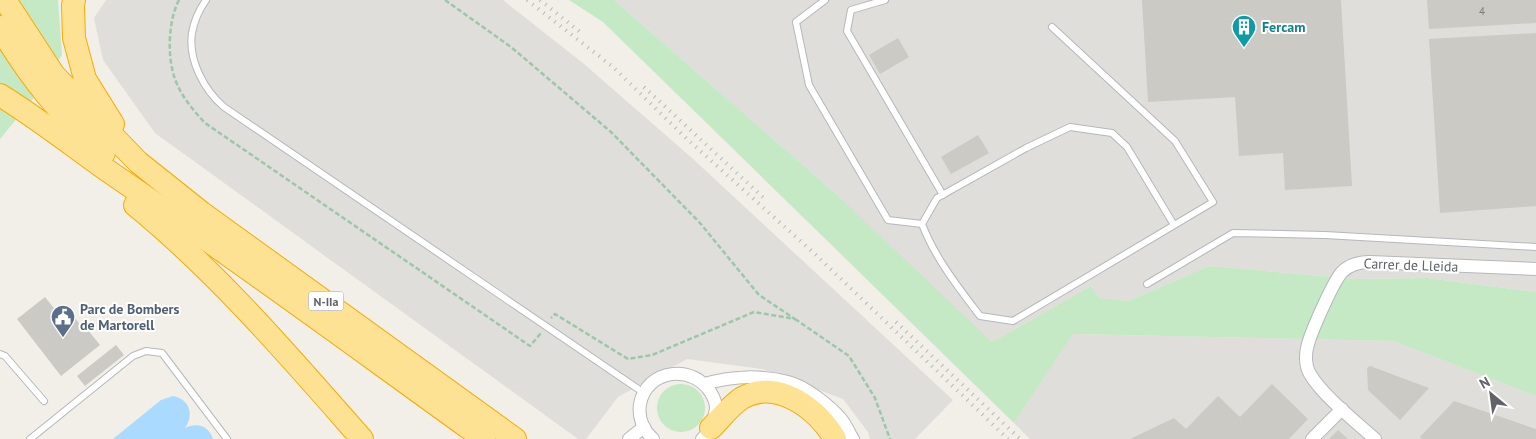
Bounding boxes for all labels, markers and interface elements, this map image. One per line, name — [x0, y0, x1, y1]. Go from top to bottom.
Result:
house number: 4 — [1479, 4, 1485, 18]
building icon: Fercam — [1231, 14, 1257, 48]
place label: Fercam — [1262, 18, 1305, 36]
street label: Carrer de Lleida — [1363, 254, 1459, 276]
road number: N-IIa — [308, 292, 344, 310]
place label: Parc de Bombers de Martorell — [80, 300, 180, 334]
public building icon: Parc de Bombers de Martorell — [50, 304, 76, 338]
north arrow — [1466, 369, 1516, 419]
text: N — [1476, 373, 1493, 393]

